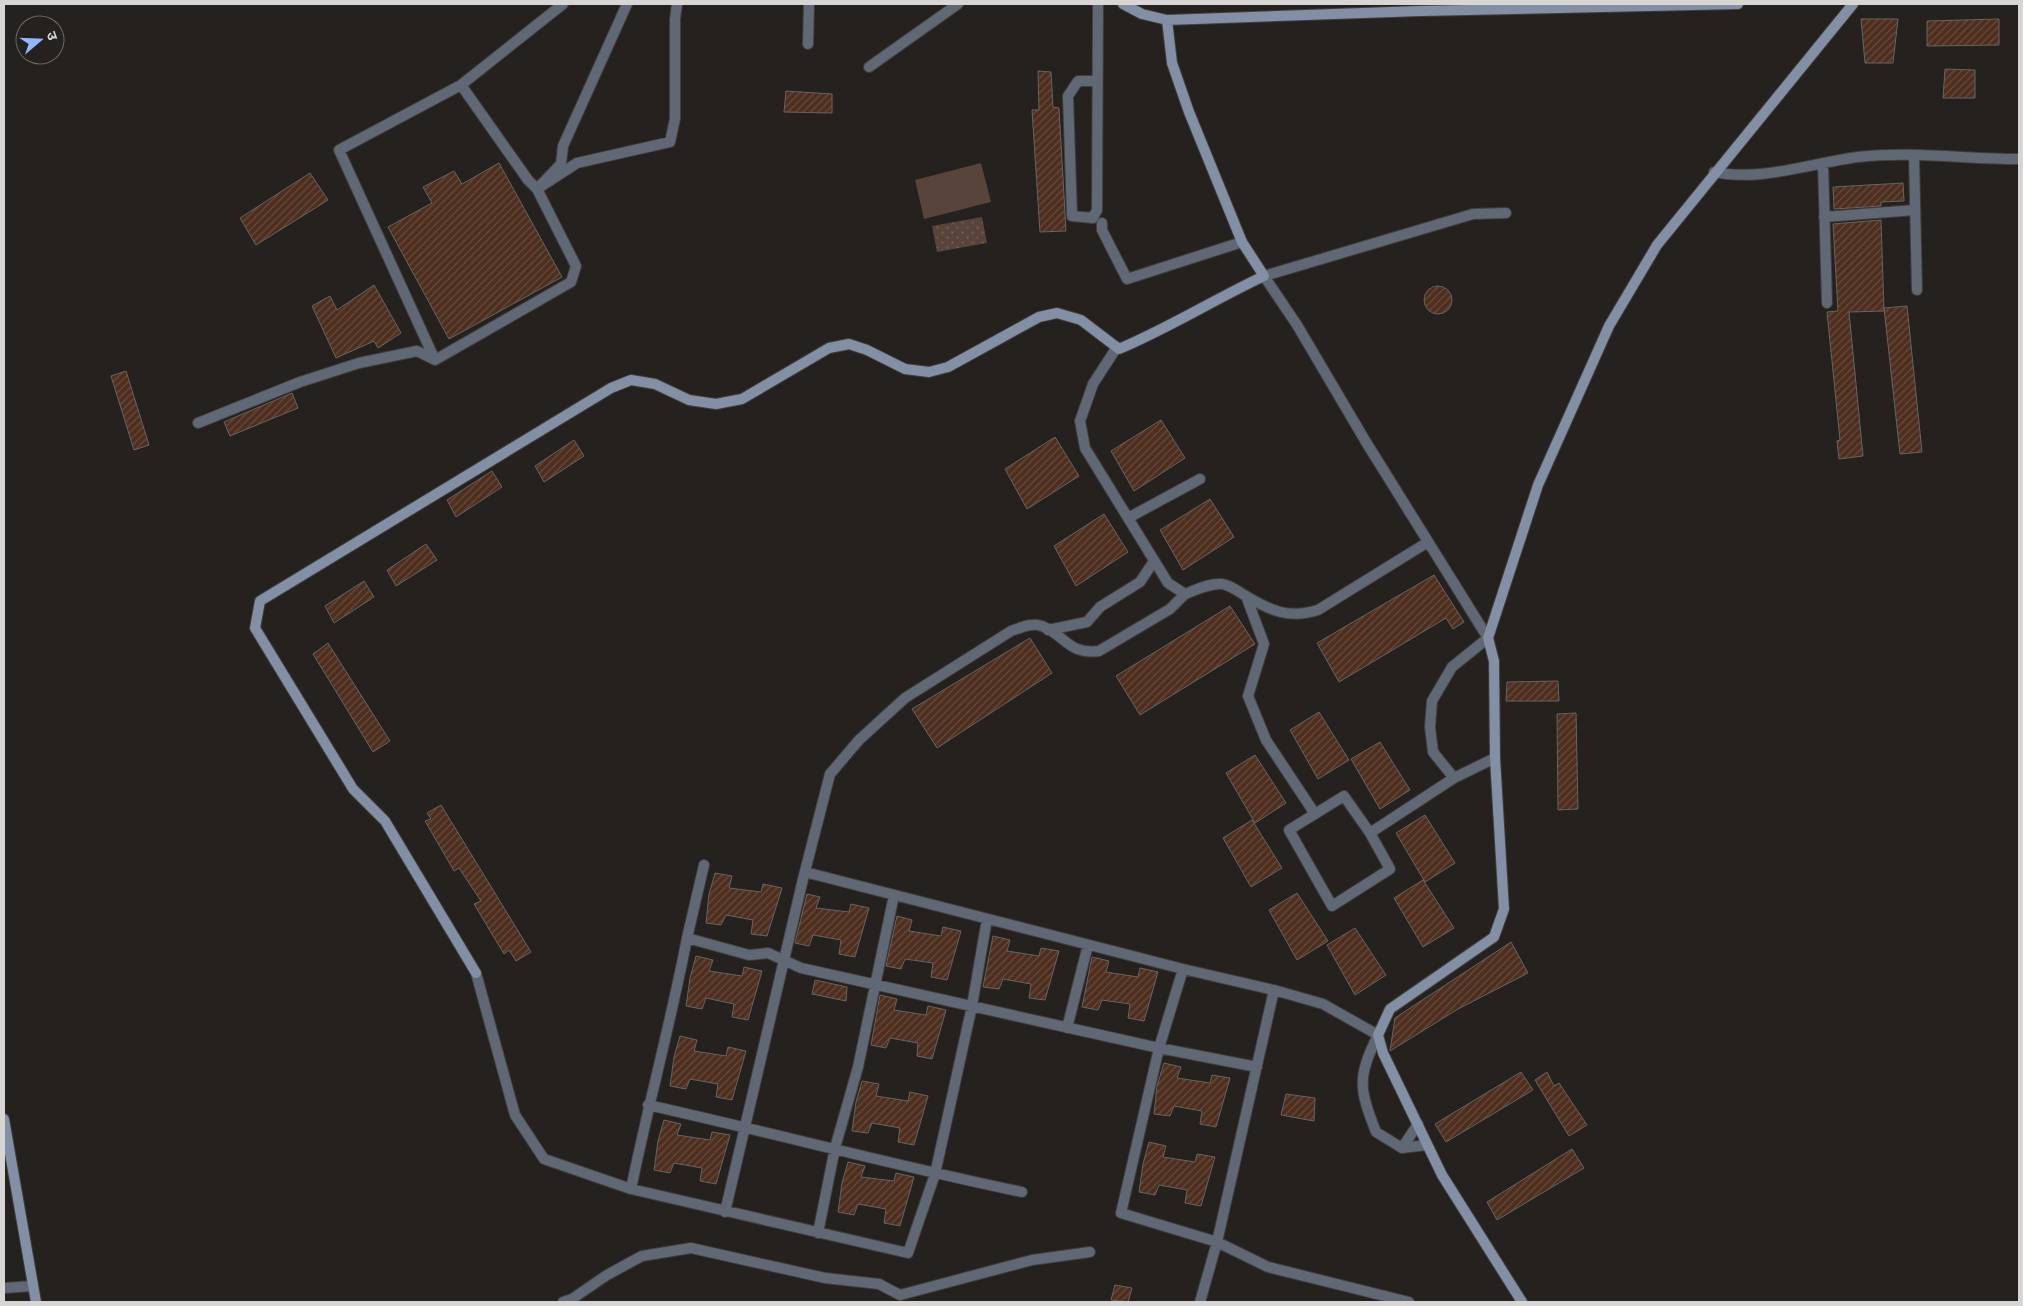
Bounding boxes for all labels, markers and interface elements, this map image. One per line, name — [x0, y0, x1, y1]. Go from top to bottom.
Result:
north arrow — [15, 15, 65, 65]
text: उ — [42, 29, 63, 44]

